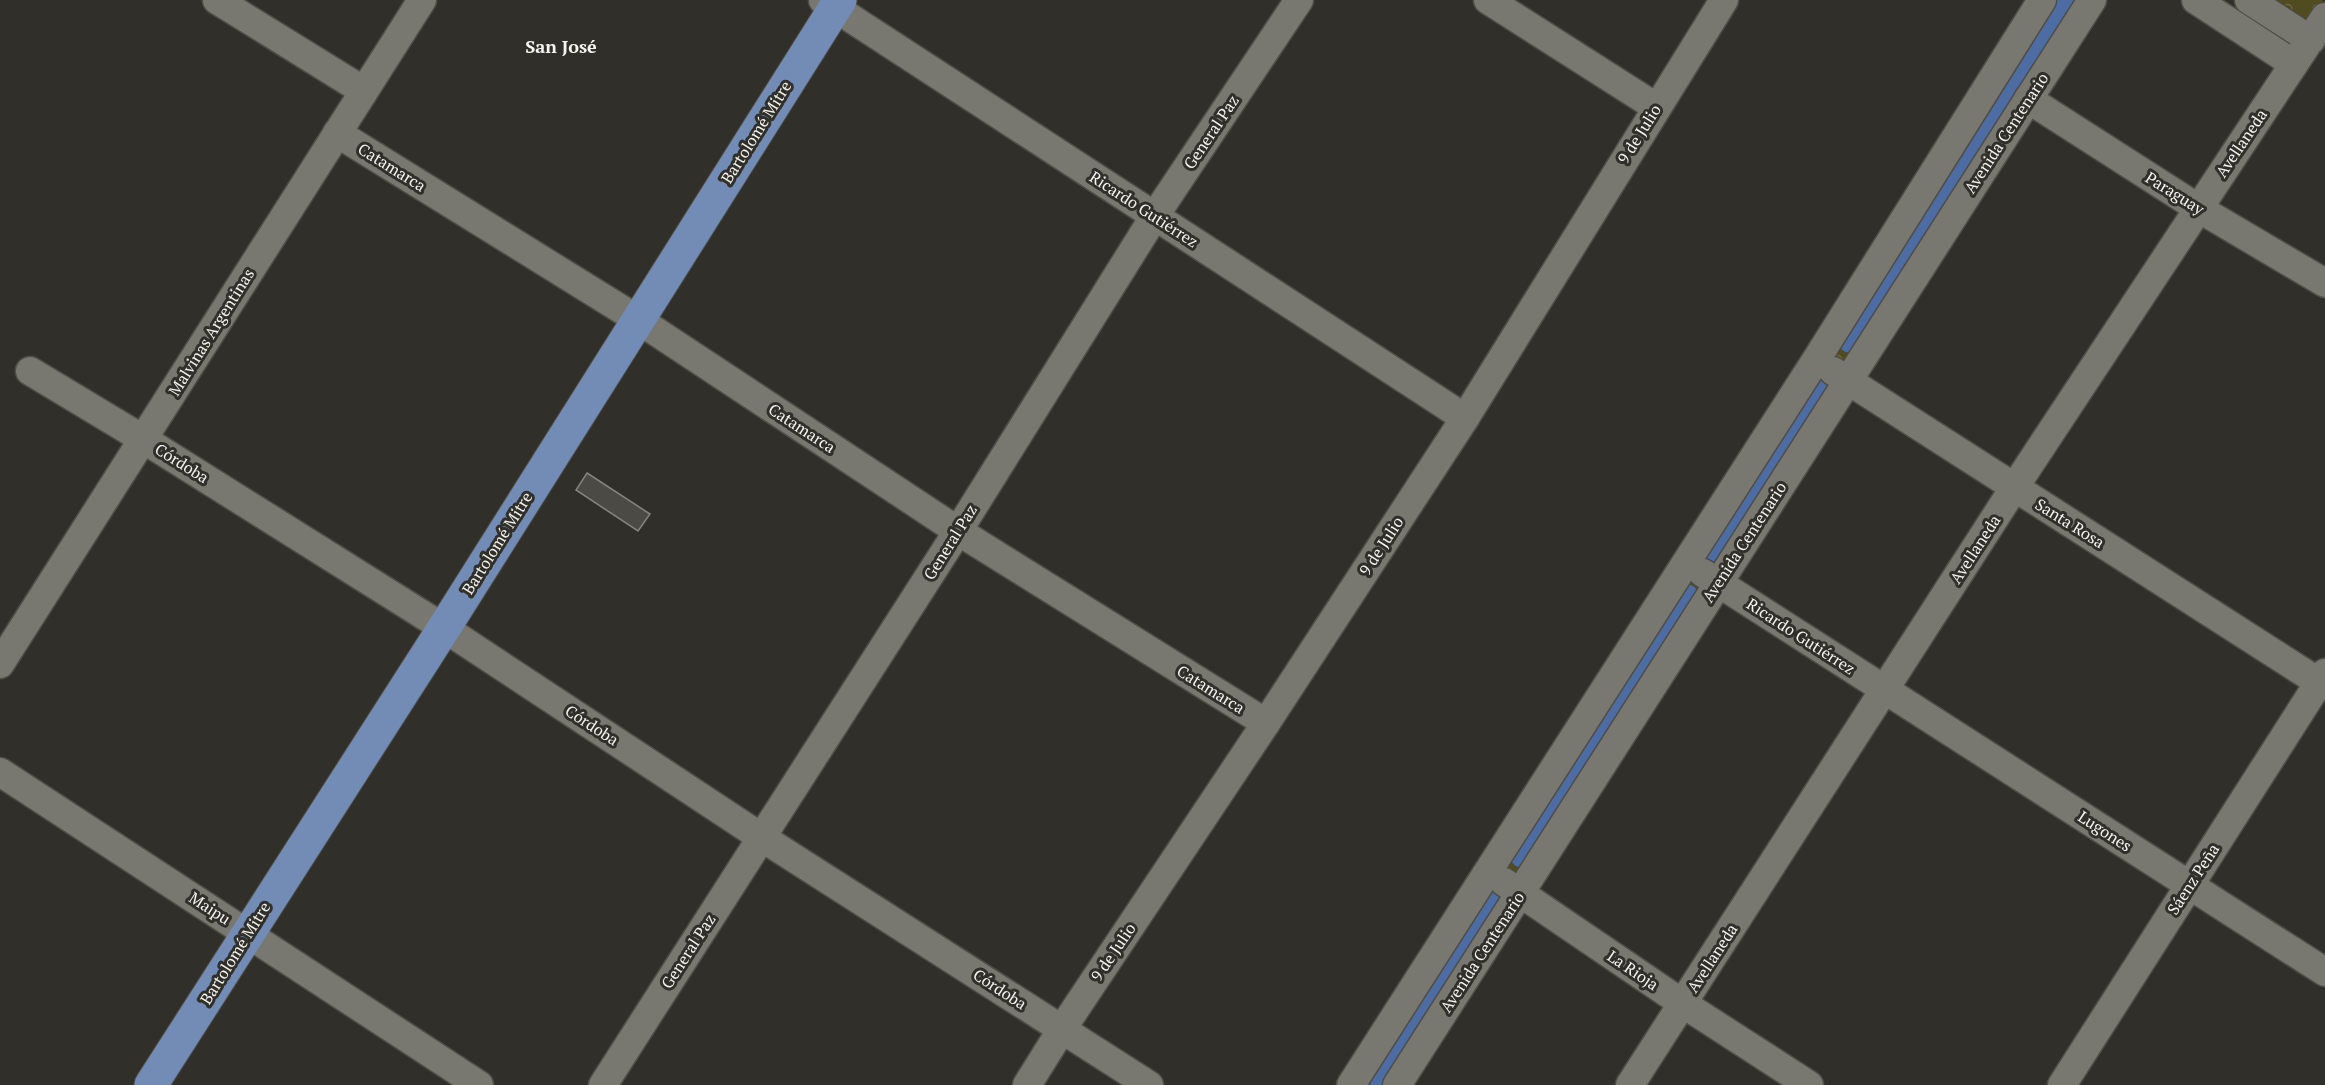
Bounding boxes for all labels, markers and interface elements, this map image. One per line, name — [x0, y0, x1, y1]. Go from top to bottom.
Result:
district label: San José — [525, 34, 597, 58]
street label: Avenida Centenario — [1959, 68, 2053, 198]
street label: Bartolomé Mitre — [716, 77, 796, 187]
street label: General Paz — [1178, 91, 1244, 173]
street label: 9 de Julio — [1612, 100, 1666, 168]
street label: Avellaneda — [2210, 105, 2272, 181]
street label: Catamarca — [354, 138, 430, 196]
street label: Ricardo Gutiérrez — [1085, 166, 1203, 252]
street label: Paraguay — [2141, 166, 2209, 220]
street label: Malvinas Argentinas — [163, 264, 259, 400]
street label: Catamarca — [764, 398, 840, 458]
street label: Córdoba — [151, 438, 213, 488]
street label: Avenida Centenario — [1697, 477, 1791, 607]
street label: Bartolomé Mitre — [457, 488, 537, 598]
street label: Santa Rosa — [2031, 493, 2109, 553]
street label: General Paz — [918, 500, 982, 584]
street label: Avellaneda — [1945, 510, 2005, 588]
street label: 9 de Julio — [1354, 512, 1408, 580]
street label: Ricardo Gutiérrez — [1742, 593, 1860, 679]
street label: Catamarca — [1173, 660, 1249, 718]
street label: Córdoba — [561, 700, 623, 750]
street label: Lugones — [2074, 806, 2136, 857]
street label: Sáenz Peña — [2162, 839, 2224, 919]
street label: Maipu — [185, 887, 235, 929]
street label: Avenida Centenario — [1435, 887, 1529, 1017]
street label: Bartolomé Mitre — [195, 898, 275, 1008]
street label: General Paz — [656, 909, 720, 993]
street label: 9 de Julio — [1085, 918, 1141, 986]
street label: Avellaneda — [1682, 919, 1742, 997]
street label: La Rioja — [1603, 945, 1663, 995]
street label: Córdoba — [969, 964, 1031, 1014]

